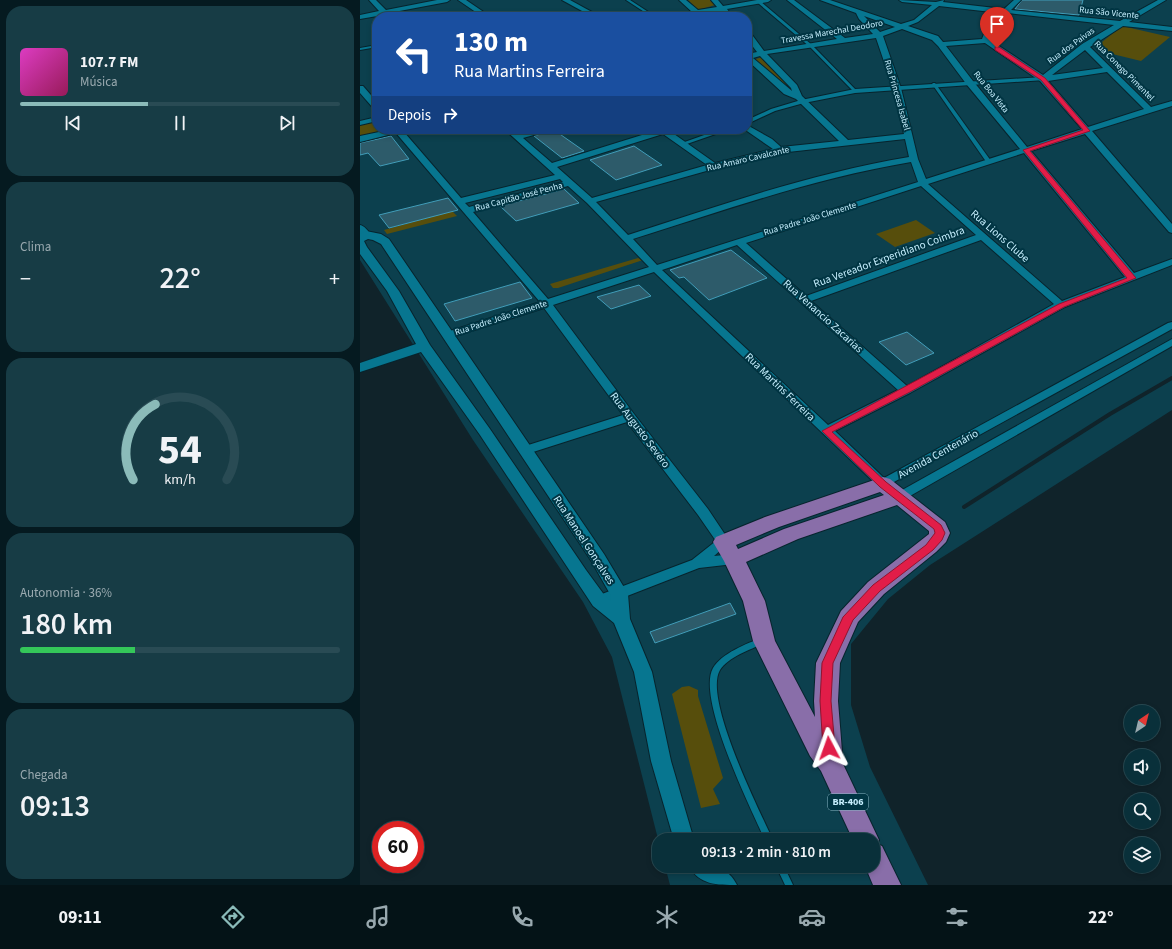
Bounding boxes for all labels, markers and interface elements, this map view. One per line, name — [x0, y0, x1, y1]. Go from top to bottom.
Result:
street label: Rua São Vicente — [1079, 3, 1140, 23]
pin — [980, 7.0, 1014, 48]
icon: arrive — [986, 13, 1008, 35]
street label: Travessa Marechal Deodoro — [780, 17, 884, 47]
text: 130 m — [454, 22, 528, 62]
street label: Rua dos Paivas — [1045, 24, 1097, 68]
icon: left — [388, 28, 440, 80]
street label: Rua Conego Pimentel — [1091, 38, 1157, 104]
text: 107.7 FM — [80, 52, 138, 73]
street label: Rua Princesa Isabel — [881, 58, 913, 132]
text: Rua Martins Ferreira — [454, 59, 605, 84]
street label: Rua Boa Vista — [970, 68, 1012, 116]
text: Música — [80, 73, 118, 91]
icon: right — [439, 104, 461, 126]
text: Depois — [388, 105, 431, 126]
icon: previous — [62, 112, 84, 134]
icon: pause — [169, 112, 191, 134]
icon: next — [276, 112, 298, 134]
street label: Rua Amaro Cavalcante — [705, 143, 791, 175]
street label: Rua Capitão José Penha — [474, 179, 564, 215]
street label: Rua Padre João Clemente — [762, 199, 858, 239]
street label: Rua Lions Clube — [967, 206, 1033, 266]
street label: Rua Vereador Experidiano Coimbra — [811, 223, 967, 291]
text: Clima — [20, 238, 51, 256]
text: 22° — [159, 257, 201, 300]
text: − — [20, 263, 31, 295]
text: + — [329, 263, 340, 295]
street label: Rua Venancio Zacarias — [780, 276, 867, 356]
street label: Rua Padre João Clemente — [453, 297, 549, 339]
street label: Rua Martins Ferreira — [742, 350, 818, 424]
street label: Rua Augusto Sevéro — [607, 389, 673, 471]
text: 54 — [158, 420, 202, 480]
street label: Avenida Centenário — [895, 426, 981, 482]
text: km/h — [164, 469, 196, 490]
street label: Rua Manoel Gonçalves — [550, 493, 619, 588]
text: Autonomia · 36% — [20, 584, 112, 602]
text: 180 km — [20, 603, 113, 646]
north arrow — [1124, 705, 1160, 741]
map controls — [1124, 705, 1160, 873]
position arrow — [808, 727, 850, 769]
button: sound — [1124, 749, 1160, 785]
text: Chegada — [20, 766, 67, 784]
text: 09:13 — [20, 785, 90, 828]
button: search — [1124, 793, 1160, 829]
road number: BR-406 — [828, 794, 868, 810]
speed limit sign: 60 — [372, 821, 424, 873]
button: layers — [1124, 837, 1160, 873]
text: 09:13 · 2 min · 810 m — [701, 842, 831, 863]
icon: directions — [219, 903, 247, 931]
icon: music — [364, 903, 392, 931]
icon: phone — [508, 903, 536, 931]
icon: climate — [653, 903, 681, 931]
icon: car — [798, 903, 826, 931]
icon: filters — [943, 903, 971, 931]
text: 09:11 — [58, 905, 102, 930]
text: 22° — [1088, 905, 1114, 930]

